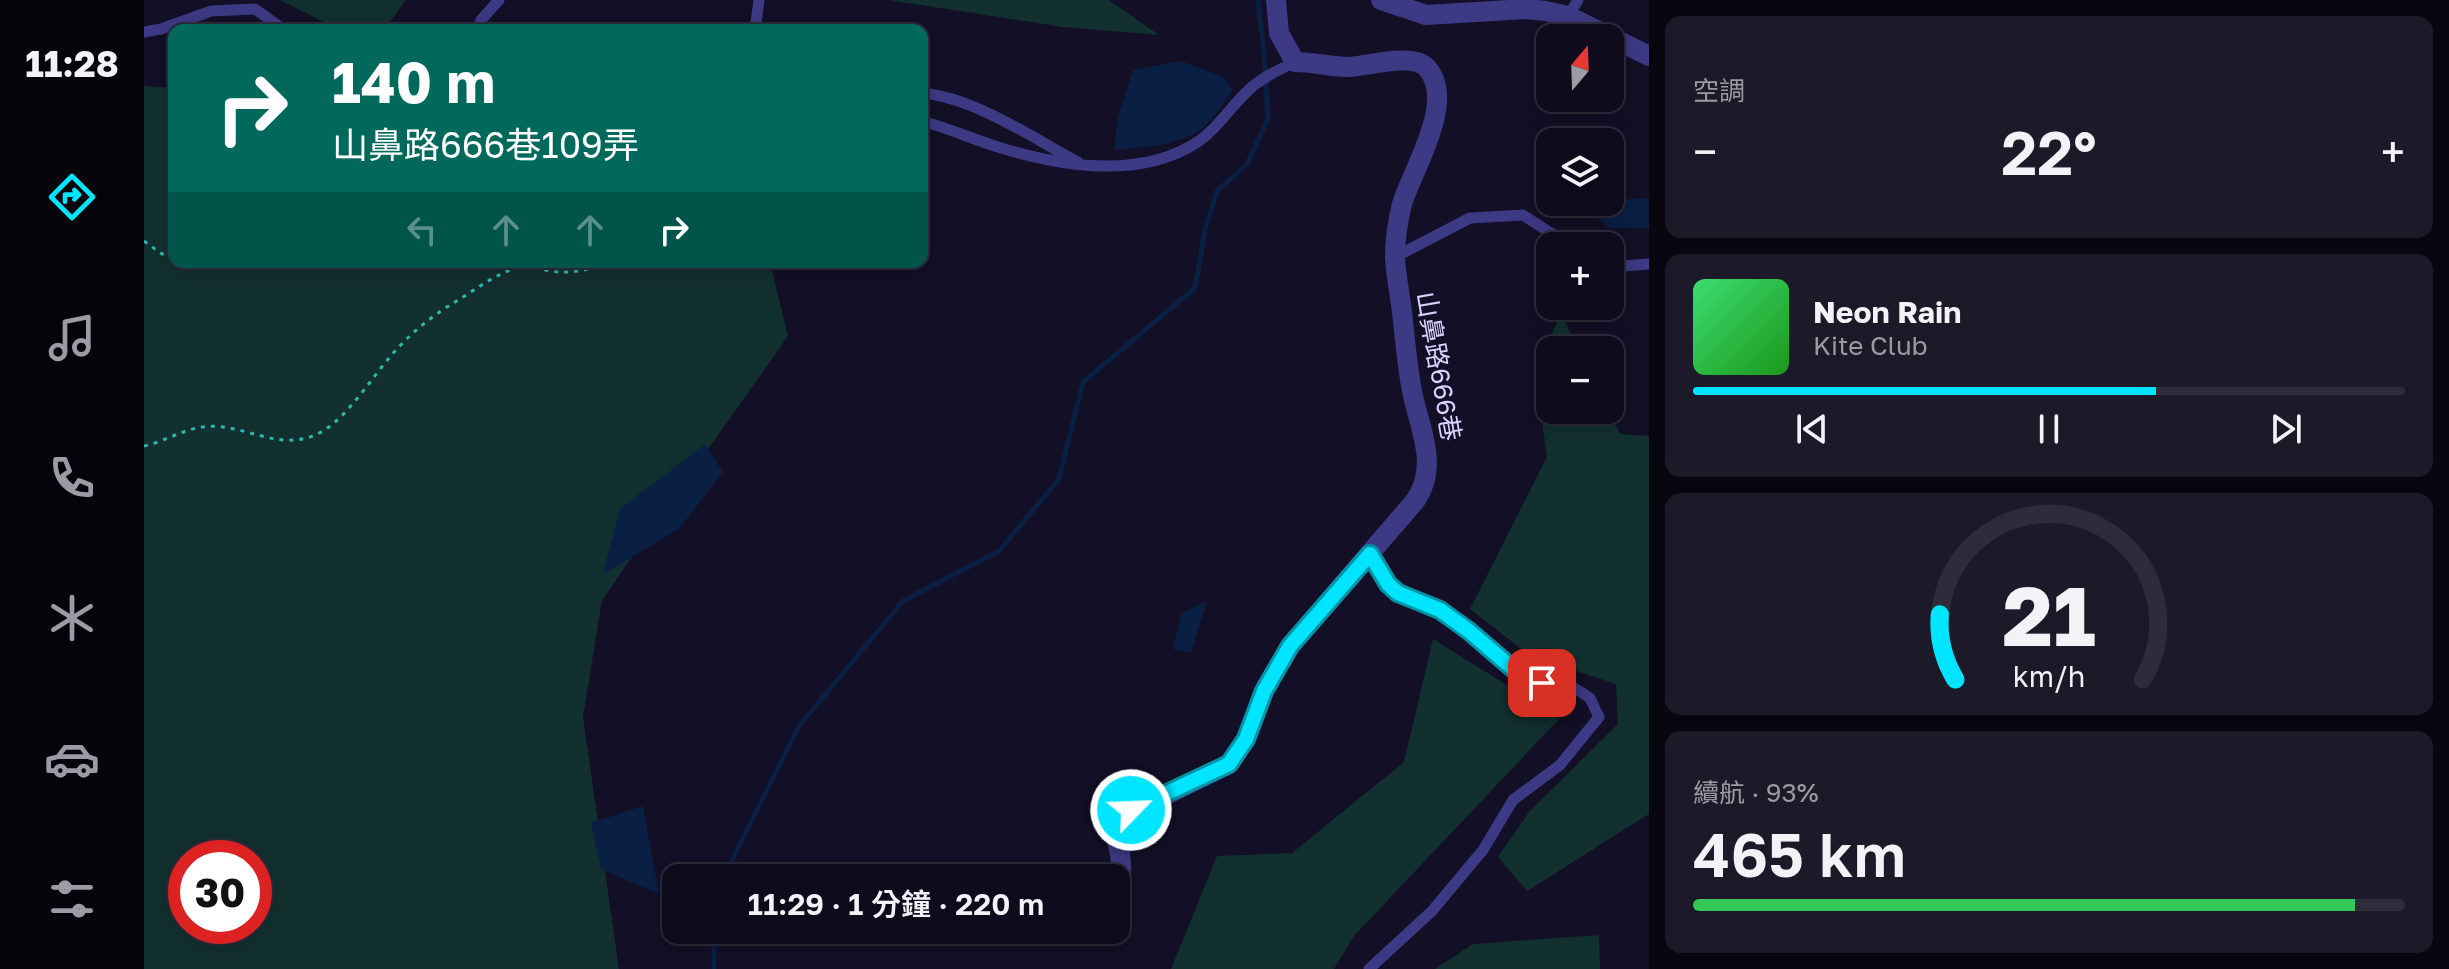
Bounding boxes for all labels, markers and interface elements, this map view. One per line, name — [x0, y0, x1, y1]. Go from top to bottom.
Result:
north arrow — [1536, 24, 1624, 112]
map controls — [1536, 24, 1624, 424]
text: 11:28 — [25, 42, 119, 85]
text: 140 m — [332, 48, 495, 115]
icon: right — [200, 56, 304, 160]
text: 空調 — [1693, 75, 1745, 106]
text: 22° — [2001, 116, 2097, 188]
text: 山鼻路666巷109弄 — [332, 123, 639, 166]
text: − — [1693, 125, 1717, 178]
text: + — [2381, 125, 2405, 178]
button: layers — [1536, 128, 1624, 216]
icon: directions — [44, 169, 100, 225]
icon: left — [400, 208, 444, 252]
icon: ahead — [484, 208, 528, 252]
icon: ahead — [568, 208, 612, 252]
icon: right — [652, 208, 696, 252]
button: + — [1536, 232, 1624, 320]
street label: 山鼻路666巷 — [1411, 289, 1467, 443]
text: Neon Rain — [1813, 294, 1961, 330]
icon: music — [44, 310, 100, 366]
text: Kite Club — [1813, 330, 1928, 361]
button: − — [1536, 336, 1624, 424]
icon: previous — [1790, 407, 1834, 451]
icon: pause — [2027, 407, 2071, 451]
icon: next — [2264, 407, 2308, 451]
icon: phone — [44, 450, 100, 506]
text: 21 — [2002, 563, 2096, 663]
icon: climate — [44, 590, 100, 646]
pin — [1508, 649, 1576, 717]
text: km/h — [2013, 659, 2085, 693]
icon: arrive — [1520, 661, 1564, 705]
icon: car — [44, 731, 100, 787]
position arrow — [1089, 768, 1173, 852]
text: 續航 · 93% — [1693, 777, 1819, 808]
text: 465 km — [1693, 818, 1906, 890]
speed limit sign: 30 — [168, 840, 272, 944]
icon: filters — [44, 871, 100, 927]
text: 11:29 · 1 分鐘 · 220 m — [748, 886, 1044, 922]

